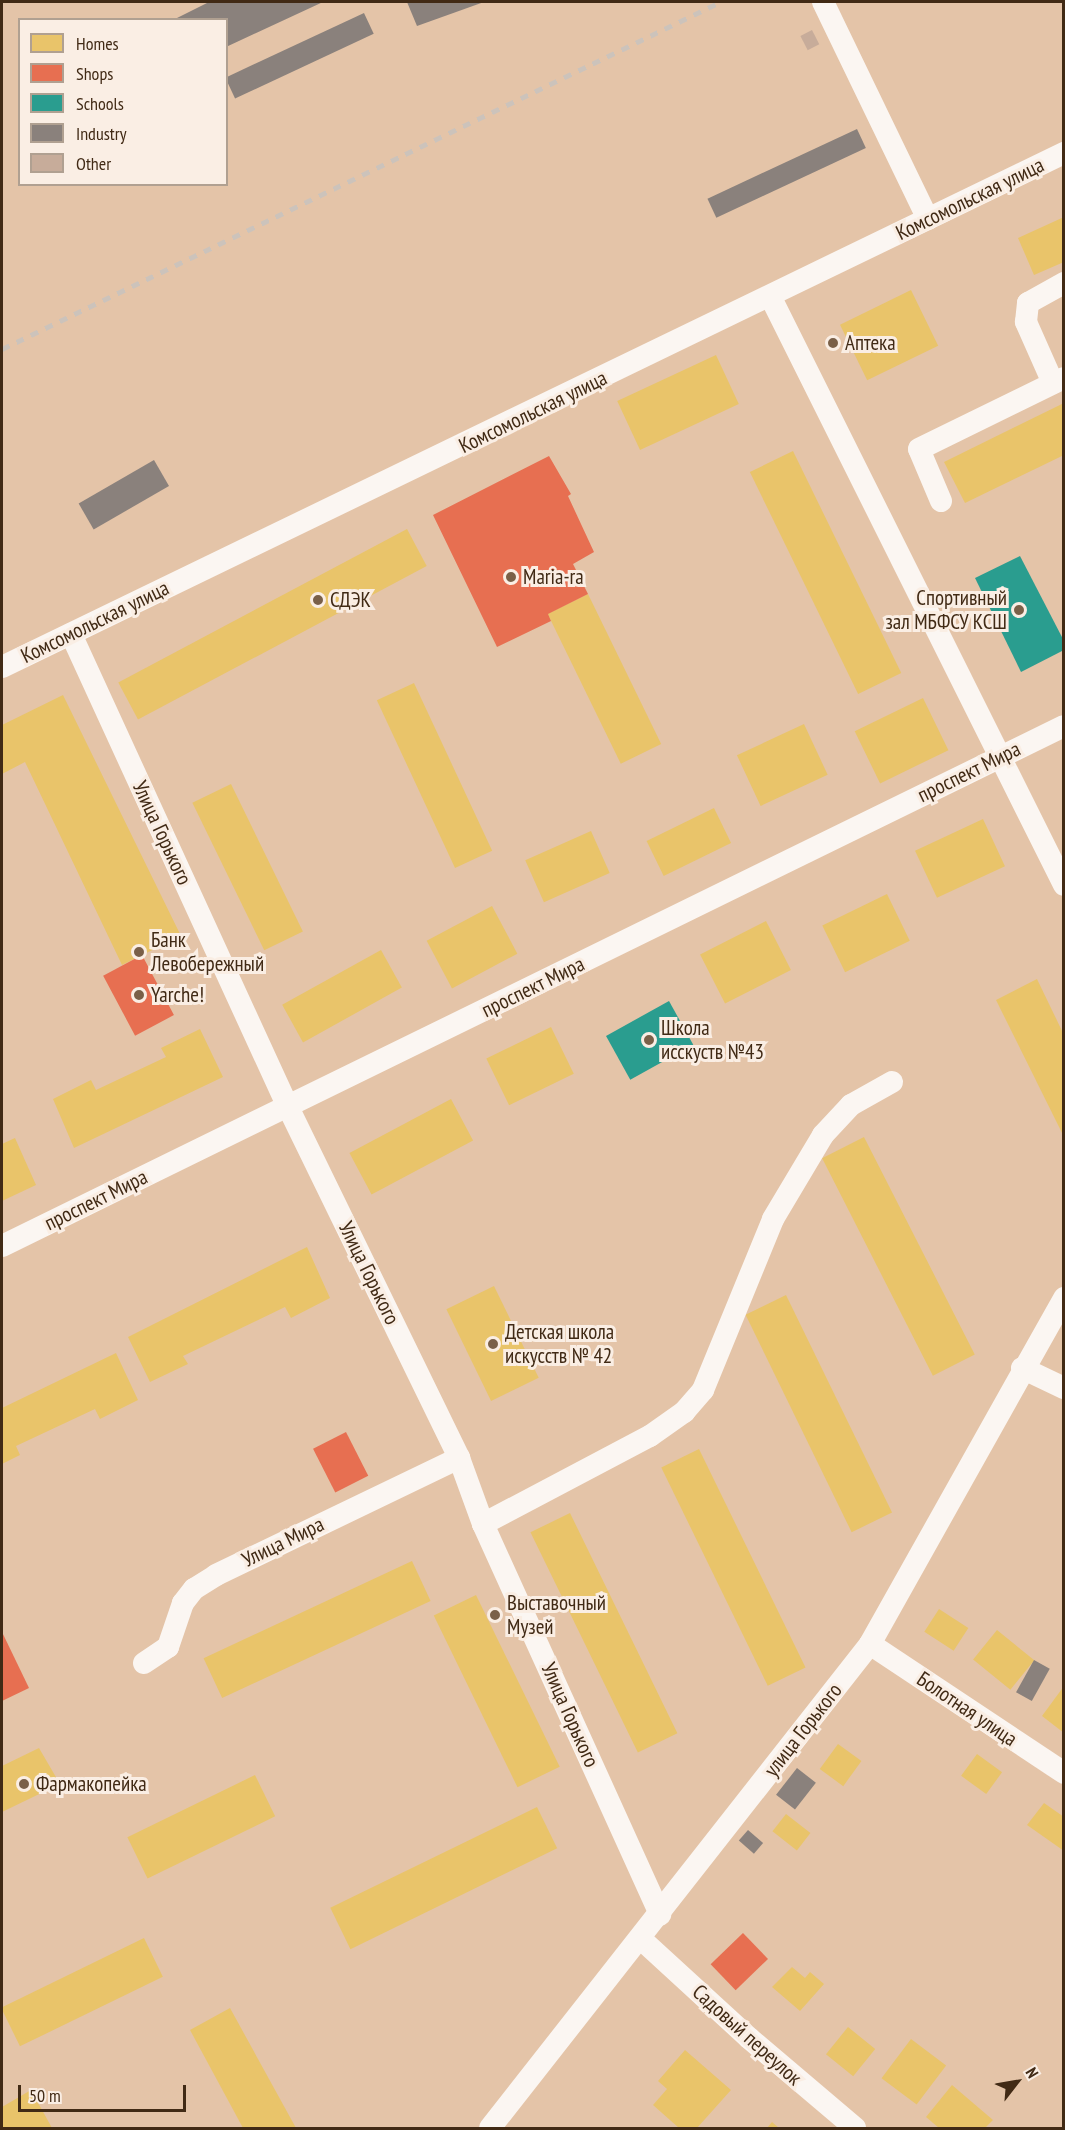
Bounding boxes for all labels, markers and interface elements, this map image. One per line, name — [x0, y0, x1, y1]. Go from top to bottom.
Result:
legend — [18, 18, 228, 186]
text: Homes — [76, 32, 119, 55]
text: Shops — [76, 62, 113, 85]
text: Schools — [76, 92, 124, 115]
text: Industry — [76, 122, 126, 145]
text: Other — [76, 152, 111, 175]
street label: Комсомольская улица — [892, 152, 1048, 246]
place label: Аптека — [845, 330, 896, 356]
marker: Аптека — [826, 336, 840, 350]
street label: Комсомольская улица — [455, 365, 611, 459]
place label: Maria-ra — [523, 564, 584, 590]
marker: Maria-ra — [504, 570, 518, 584]
street label: Комсомольская улица — [17, 575, 173, 669]
place label: Спортивный зал МБФСУ КСШ — [885, 585, 1007, 635]
place label: СДЭК — [330, 587, 371, 613]
marker: СДЭК — [311, 593, 325, 607]
marker: Спортивный зал МБФСУ КСШ — [1012, 603, 1026, 617]
street label: проспект Мира — [913, 736, 1025, 808]
street label: Улица Горького — [127, 777, 197, 889]
place label: Банк Левобережный — [151, 927, 264, 977]
marker: Банк Левобережный — [132, 945, 146, 959]
street label: проспект Мира — [477, 951, 589, 1023]
place label: Yarche! — [151, 982, 204, 1008]
marker: Yarche! — [132, 988, 146, 1002]
place label: Школа исскуств №43 — [661, 1015, 764, 1065]
marker: Школа исскуств №43 — [642, 1033, 656, 1047]
street label: проспект Мира — [40, 1164, 152, 1236]
street label: Улица Горького — [333, 1217, 405, 1329]
place label: Детская школа искусств № 42 — [505, 1319, 614, 1369]
marker: Детская школа искусств № 42 — [486, 1337, 500, 1351]
street label: Улица Мира — [238, 1511, 328, 1573]
place label: Выставочный Музей — [507, 1590, 606, 1640]
marker: Выставочный Музей — [488, 1608, 502, 1622]
street label: Улица Горького — [536, 1659, 604, 1771]
street label: Болотная улица — [912, 1666, 1022, 1752]
street label: улица Горького — [759, 1678, 847, 1782]
place label: Фармакопейка — [36, 1771, 147, 1797]
marker: Фармакопейка — [17, 1777, 31, 1791]
street label: Садовый переулок — [687, 1979, 807, 2091]
north arrow — [987, 2052, 1047, 2112]
text: N — [1022, 2064, 1043, 2082]
scale bar — [21, 2073, 189, 2111]
text: 50 m — [29, 2084, 61, 2107]

